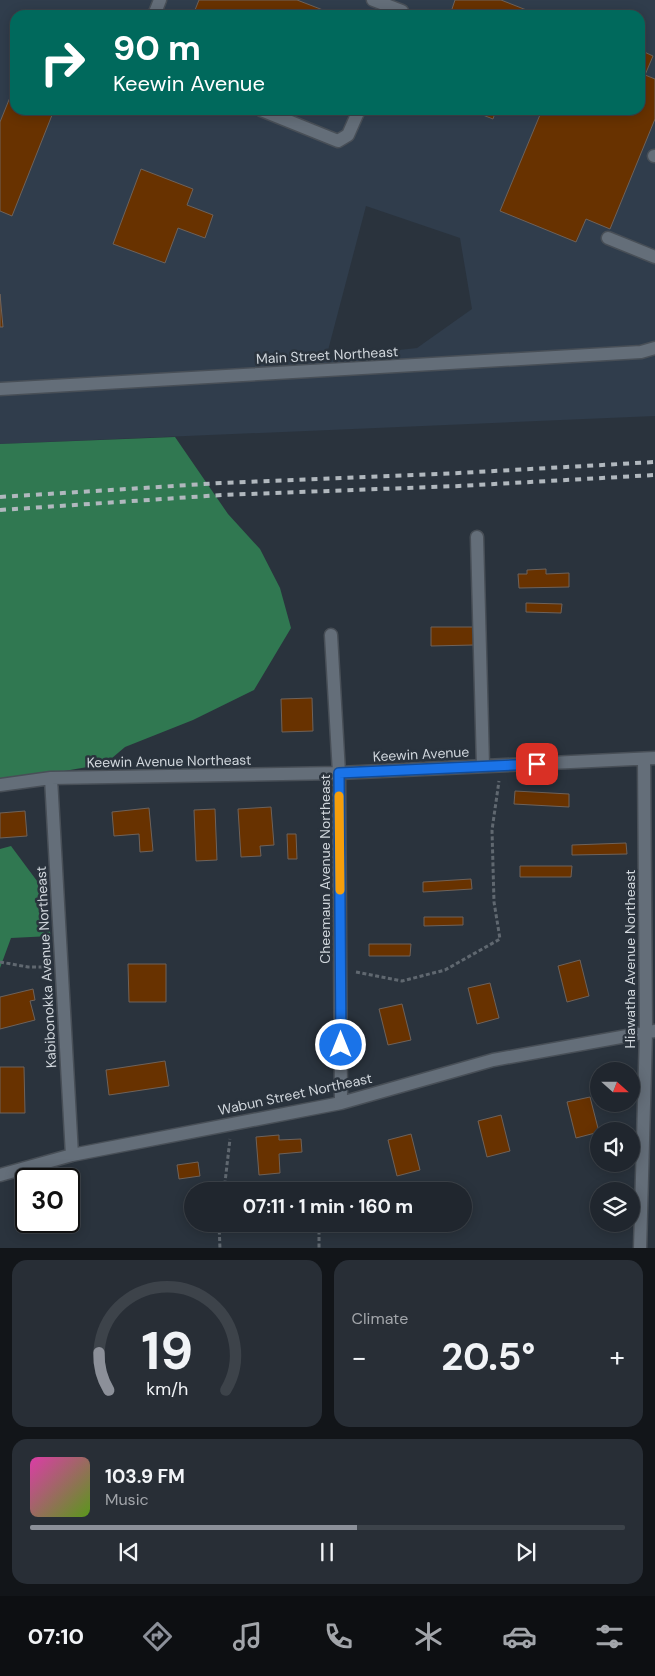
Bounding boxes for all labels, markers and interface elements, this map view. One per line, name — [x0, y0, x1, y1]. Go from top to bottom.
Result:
text: 90 m — [113, 25, 201, 71]
icon: right — [30, 30, 95, 95]
text: Keewin Avenue — [113, 69, 265, 98]
street label: Main Street Northeast — [255, 342, 399, 368]
street label: Keewin Avenue — [372, 742, 470, 766]
pin — [516, 743, 558, 785]
icon: arrive — [523, 750, 551, 778]
street label: Keewin Avenue Northeast — [86, 751, 252, 771]
street label: Cheemaun Avenue Northeast — [316, 774, 334, 964]
street label: Kabibonokka Avenue Northeast — [32, 866, 60, 1068]
street label: Hiawatha Avenue Northeast — [621, 870, 639, 1048]
position arrow — [314, 1018, 366, 1070]
north arrow — [590, 1062, 640, 1112]
map controls — [590, 1062, 640, 1232]
street label: Wabun Street Northeast — [216, 1069, 374, 1119]
button: sound — [590, 1122, 640, 1172]
speed limit sign: 30 — [15, 1168, 80, 1233]
button: layers — [590, 1182, 640, 1232]
text: 07:11 · 1 min · 160 m — [243, 1194, 413, 1219]
text: Climate — [352, 1308, 408, 1329]
text: 19 — [141, 1317, 193, 1385]
text: 20.5° — [441, 1332, 535, 1382]
text: − — [352, 1339, 367, 1376]
text: + — [610, 1339, 625, 1376]
text: km/h — [146, 1377, 188, 1401]
text: 103.9 FM — [105, 1464, 185, 1489]
text: Music — [105, 1489, 149, 1510]
icon: previous — [115, 1538, 143, 1566]
icon: pause — [313, 1538, 341, 1566]
icon: next — [512, 1538, 540, 1566]
icon: directions — [140, 1619, 175, 1654]
icon: music — [230, 1619, 265, 1654]
icon: phone — [321, 1619, 356, 1654]
icon: climate — [411, 1619, 446, 1654]
icon: car — [502, 1619, 537, 1654]
icon: filters — [592, 1619, 627, 1654]
text: 07:10 — [28, 1622, 84, 1651]

